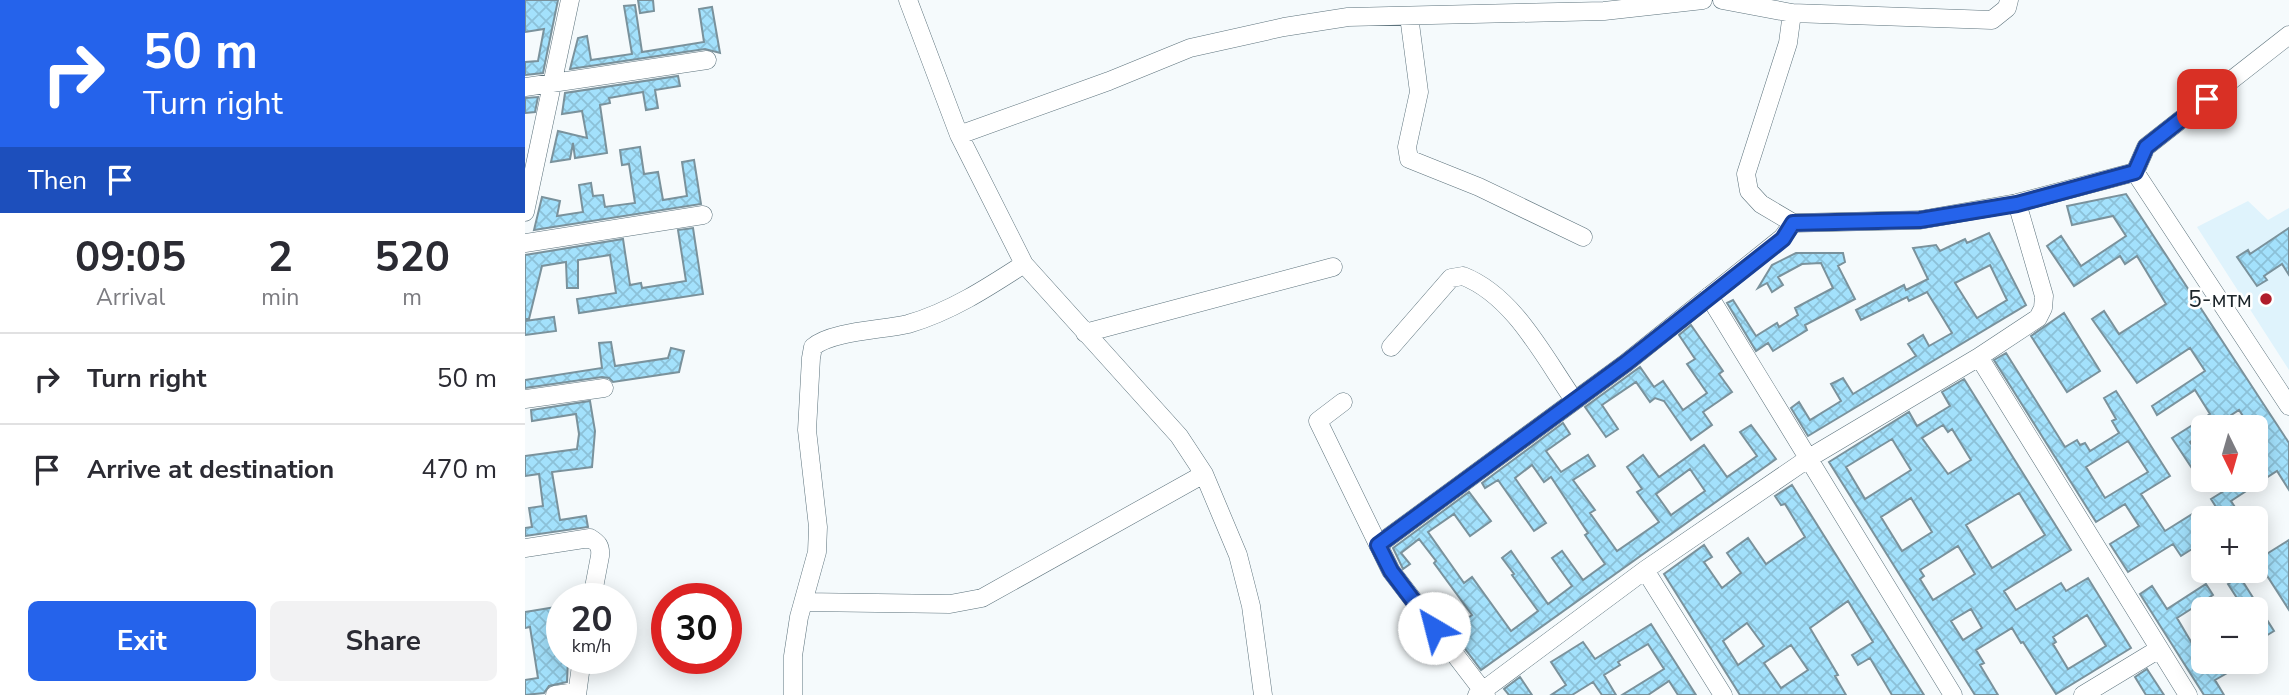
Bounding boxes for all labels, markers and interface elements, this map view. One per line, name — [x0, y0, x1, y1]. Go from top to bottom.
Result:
text: 50 m — [143, 18, 258, 85]
icon: right — [28, 28, 119, 119]
pin — [2177, 69, 2237, 129]
icon: arrive — [2188, 80, 2226, 118]
text: Turn right — [143, 82, 283, 125]
icon: arrive — [101, 161, 139, 199]
text: Then — [28, 163, 87, 198]
text: 09:05 — [75, 229, 186, 286]
text: 2 — [268, 229, 293, 286]
text: 520 — [374, 229, 450, 286]
text: Arrival — [96, 282, 165, 313]
text: min — [261, 282, 299, 313]
text: m — [402, 282, 422, 313]
place label: 5-мтм — [2188, 284, 2252, 315]
marker: 5-мтм — [2258, 291, 2274, 307]
icon: right — [28, 360, 66, 398]
text: Turn right — [87, 361, 206, 396]
text: 50 m — [437, 361, 497, 396]
north arrow — [2191, 415, 2268, 492]
map controls — [2191, 415, 2268, 674]
icon: arrive — [28, 451, 66, 489]
text: Arrive at destination — [87, 452, 334, 487]
text: 470 m — [421, 452, 497, 487]
button: + — [2191, 506, 2268, 583]
speed limit sign: 30 — [651, 583, 742, 674]
position arrow — [1397, 591, 1471, 665]
text: 20 — [570, 596, 613, 643]
button: − — [2191, 597, 2268, 674]
button: Exit — [28, 601, 256, 681]
button: Share — [270, 601, 497, 681]
text: km/h — [572, 634, 611, 658]

